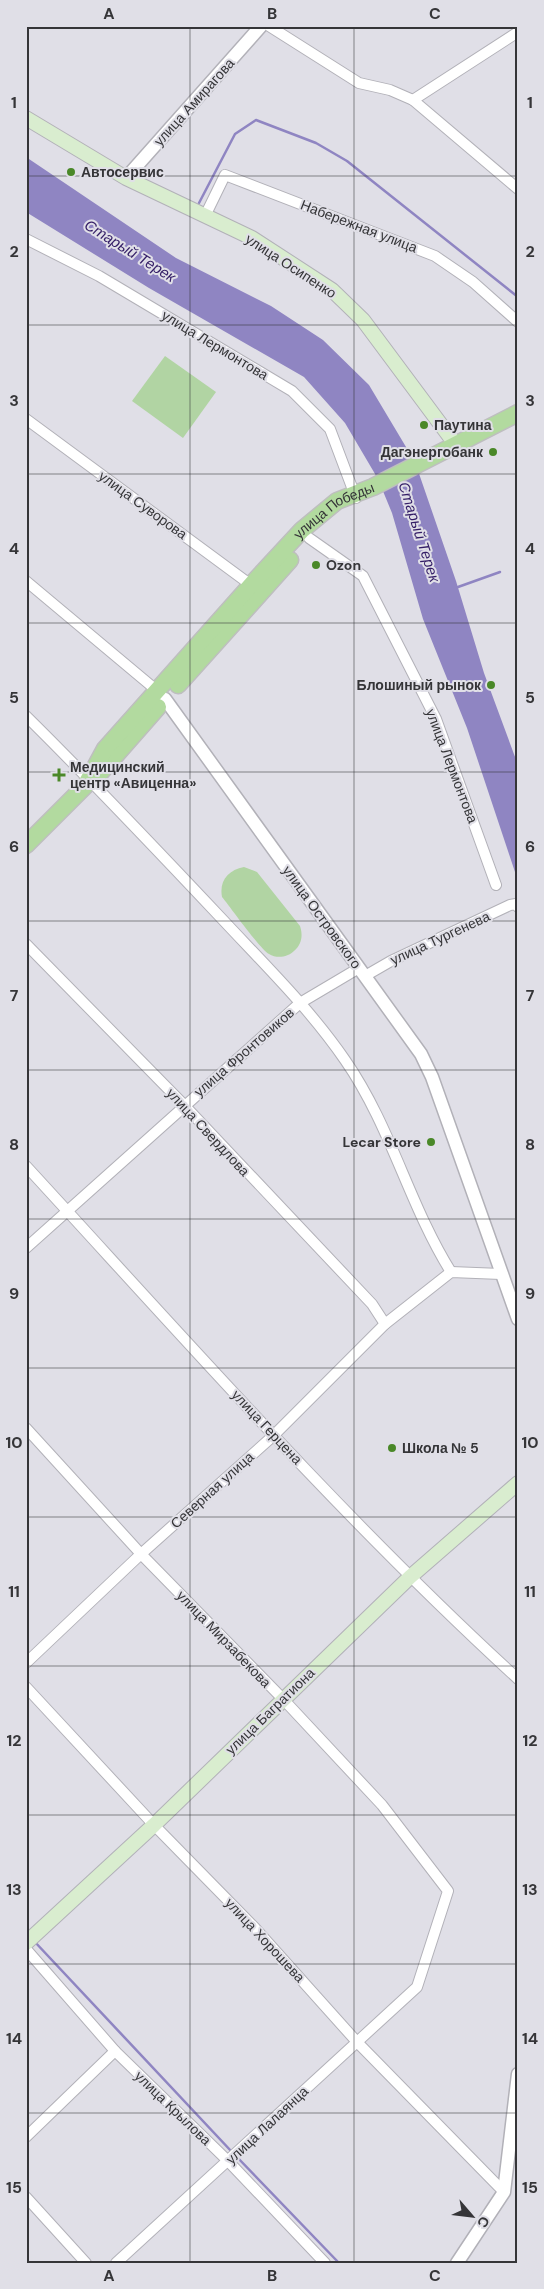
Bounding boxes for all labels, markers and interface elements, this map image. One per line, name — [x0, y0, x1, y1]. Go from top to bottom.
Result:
text: A — [103, 3, 115, 24]
text: B — [267, 3, 277, 24]
text: C — [429, 3, 441, 24]
street label: улица Амирагова — [150, 54, 238, 150]
text: 1 — [11, 92, 17, 113]
text: 1 — [527, 92, 533, 113]
place label: Автосервис — [81, 163, 164, 181]
marker: Автосервис — [65, 166, 77, 178]
street label: Набережная улица — [298, 195, 420, 257]
water label: Старый Терек — [81, 215, 180, 288]
street label: улица Осипенко — [242, 230, 340, 302]
text: 2 — [9, 241, 19, 262]
text: 2 — [525, 241, 535, 262]
street label: улица Лермонтова — [158, 306, 272, 384]
text: 3 — [9, 390, 19, 411]
text: 3 — [525, 390, 535, 411]
place label: Паутина — [434, 416, 492, 434]
marker: Паутина — [418, 419, 430, 431]
place label: Дагэнергобанк — [381, 443, 484, 461]
marker: Дагэнергобанк — [487, 446, 499, 458]
street label: улица Суворова — [95, 467, 191, 543]
street label: улица Победы — [289, 478, 377, 543]
water label: Старый Терек — [393, 479, 445, 586]
text: 4 — [9, 538, 19, 559]
text: 4 — [525, 538, 535, 559]
place label: Ozon — [326, 556, 361, 574]
marker: Ozon — [310, 559, 322, 571]
place label: Блошиный рынок — [357, 676, 482, 694]
marker: Блошиный рынок — [485, 679, 497, 691]
text: 5 — [9, 687, 19, 708]
text: 5 — [525, 687, 535, 708]
street label: улица Лермонтова — [422, 706, 482, 826]
place label: Медицинский центр «Авиценна» — [70, 758, 196, 792]
marker: Медицинский центр «Авиценна» — [52, 768, 66, 782]
text: 6 — [9, 836, 19, 857]
text: 6 — [525, 836, 535, 857]
street label: улица Островского — [279, 862, 366, 972]
street label: улица Тургенева — [387, 907, 493, 969]
text: 7 — [10, 985, 19, 1006]
text: 7 — [526, 985, 535, 1006]
street label: улица Фронтовиков — [190, 1004, 298, 1100]
street label: улица Свердлова — [162, 1084, 254, 1180]
place label: Lecar Store — [342, 1133, 421, 1151]
text: 8 — [9, 1134, 19, 1155]
text: 8 — [525, 1134, 535, 1155]
marker: Lecar Store — [425, 1136, 437, 1148]
text: 9 — [9, 1283, 19, 1304]
text: 9 — [525, 1283, 535, 1304]
street label: улица Герцена — [228, 1386, 306, 1468]
text: 10 — [5, 1432, 23, 1453]
text: 10 — [521, 1432, 539, 1453]
place label: Школа № 5 — [402, 1439, 479, 1457]
marker: Школа № 5 — [386, 1442, 398, 1454]
street label: Северная улица — [167, 1448, 258, 1532]
text: 11 — [8, 1581, 20, 1602]
text: 11 — [524, 1581, 536, 1602]
street label: улица Мирзабекова — [173, 1587, 275, 1692]
street label: улица Багратиона — [222, 1664, 319, 1758]
text: 12 — [6, 1730, 22, 1751]
text: 12 — [522, 1730, 538, 1751]
text: 13 — [6, 1879, 22, 1900]
text: 13 — [522, 1879, 538, 1900]
street label: улица Хорошева — [221, 1894, 309, 1986]
text: 14 — [6, 2028, 22, 2049]
text: 14 — [522, 2028, 538, 2049]
street label: улица Крылова — [131, 2067, 215, 2149]
street label: улица Лалаянца — [222, 2082, 312, 2168]
text: 15 — [6, 2177, 22, 2198]
text: 15 — [522, 2177, 538, 2198]
north arrow — [446, 2192, 496, 2242]
text: С — [473, 2213, 494, 2231]
text: A — [103, 2265, 115, 2286]
text: B — [267, 2265, 277, 2286]
text: C — [429, 2265, 441, 2286]

